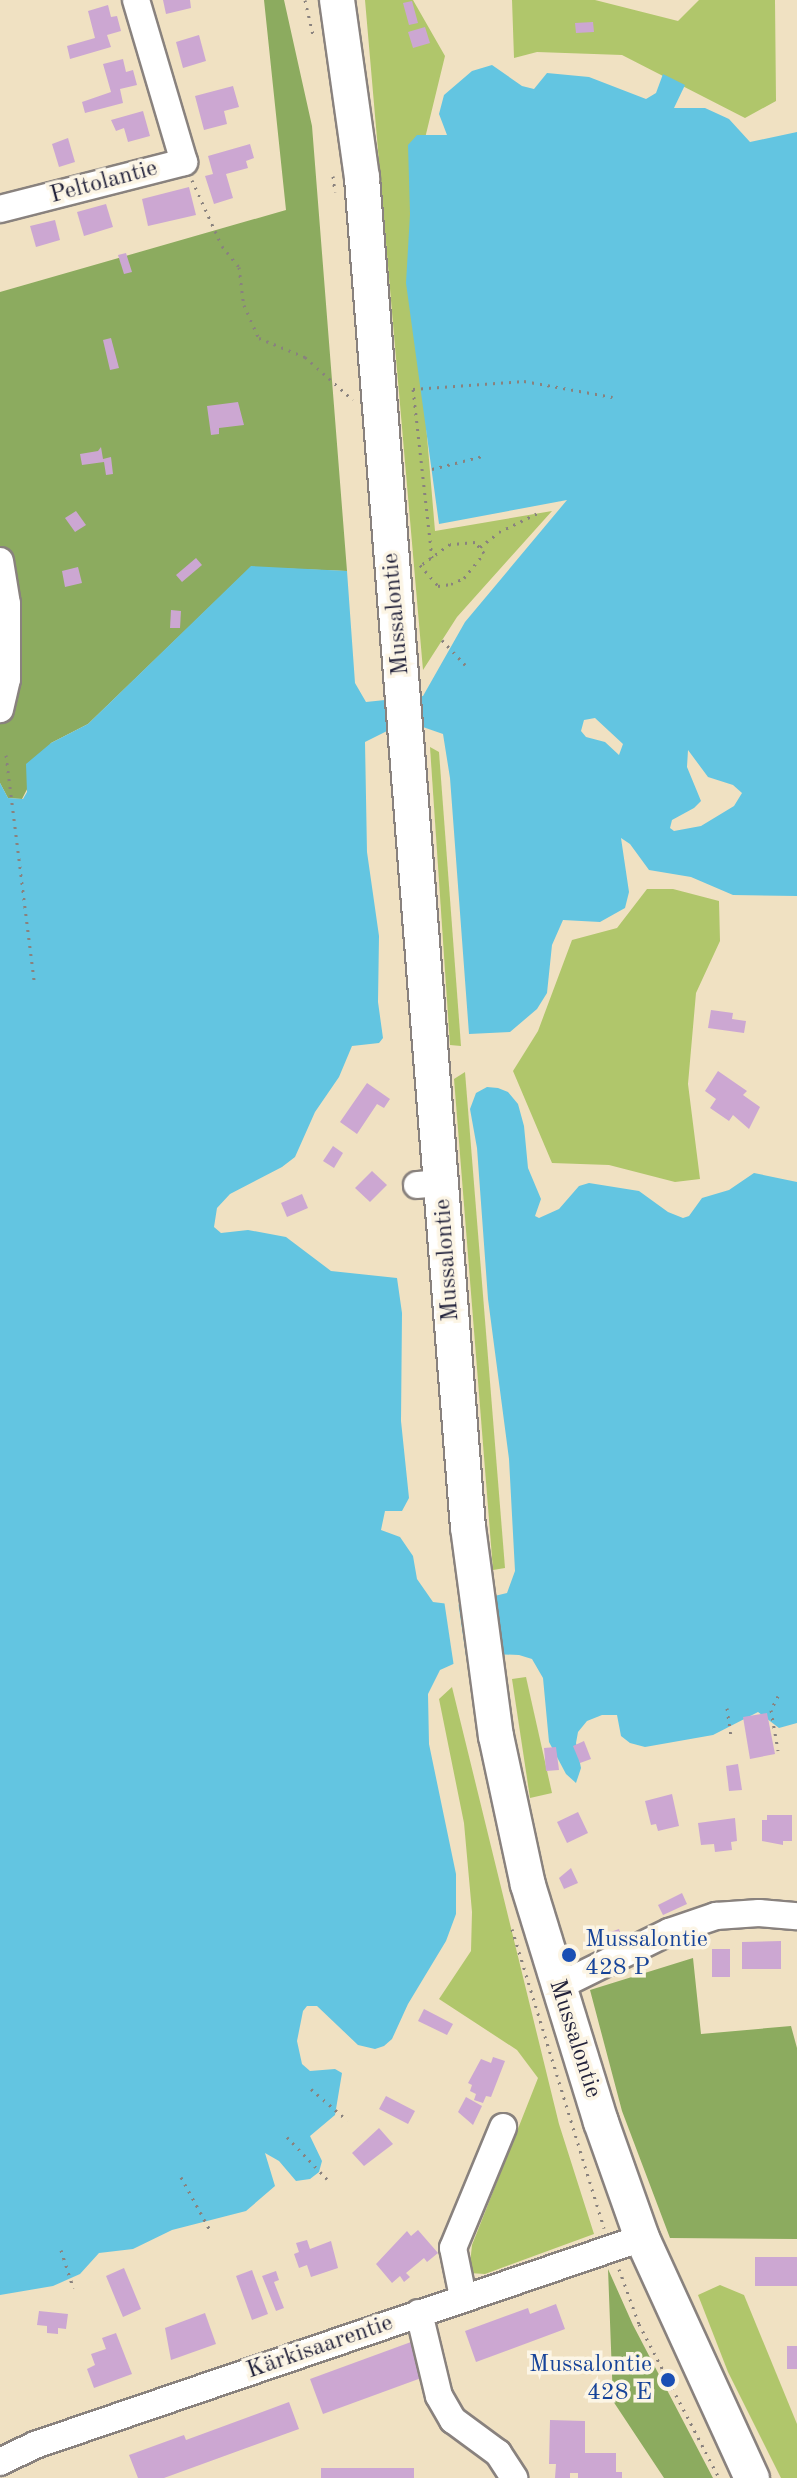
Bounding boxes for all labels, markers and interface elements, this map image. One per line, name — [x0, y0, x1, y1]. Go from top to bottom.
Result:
street label: Peltolantie — [47, 155, 161, 211]
street label: Mussalontie — [377, 552, 417, 676]
street label: Mussalontie — [429, 1198, 467, 1322]
place label: Mussalontie 428 P — [585, 1927, 708, 1983]
marker: Mussalontie 428 P — [560, 1946, 578, 1964]
street label: Mussalontie — [541, 1976, 607, 2102]
street label: Kärkisaarentie — [243, 2310, 397, 2386]
place label: Mussalontie 428 E — [529, 2352, 652, 2408]
marker: Mussalontie 428 E — [659, 2371, 677, 2389]

